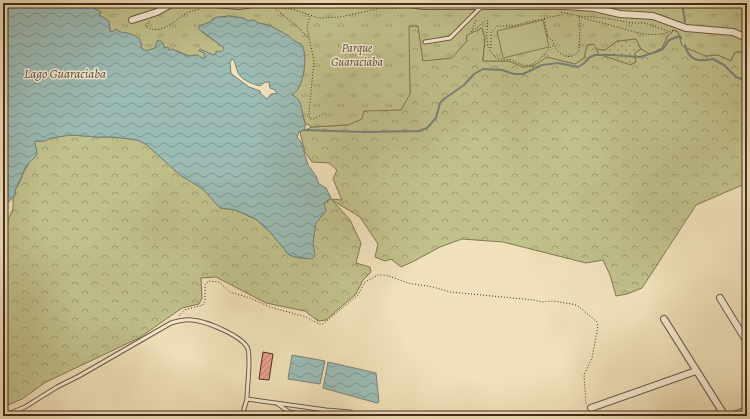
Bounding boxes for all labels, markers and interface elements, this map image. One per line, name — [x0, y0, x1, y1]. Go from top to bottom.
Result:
park label: Parque Guaraciaba — [331, 40, 384, 70]
water label: Lago Guaraciaba — [24, 65, 106, 82]

